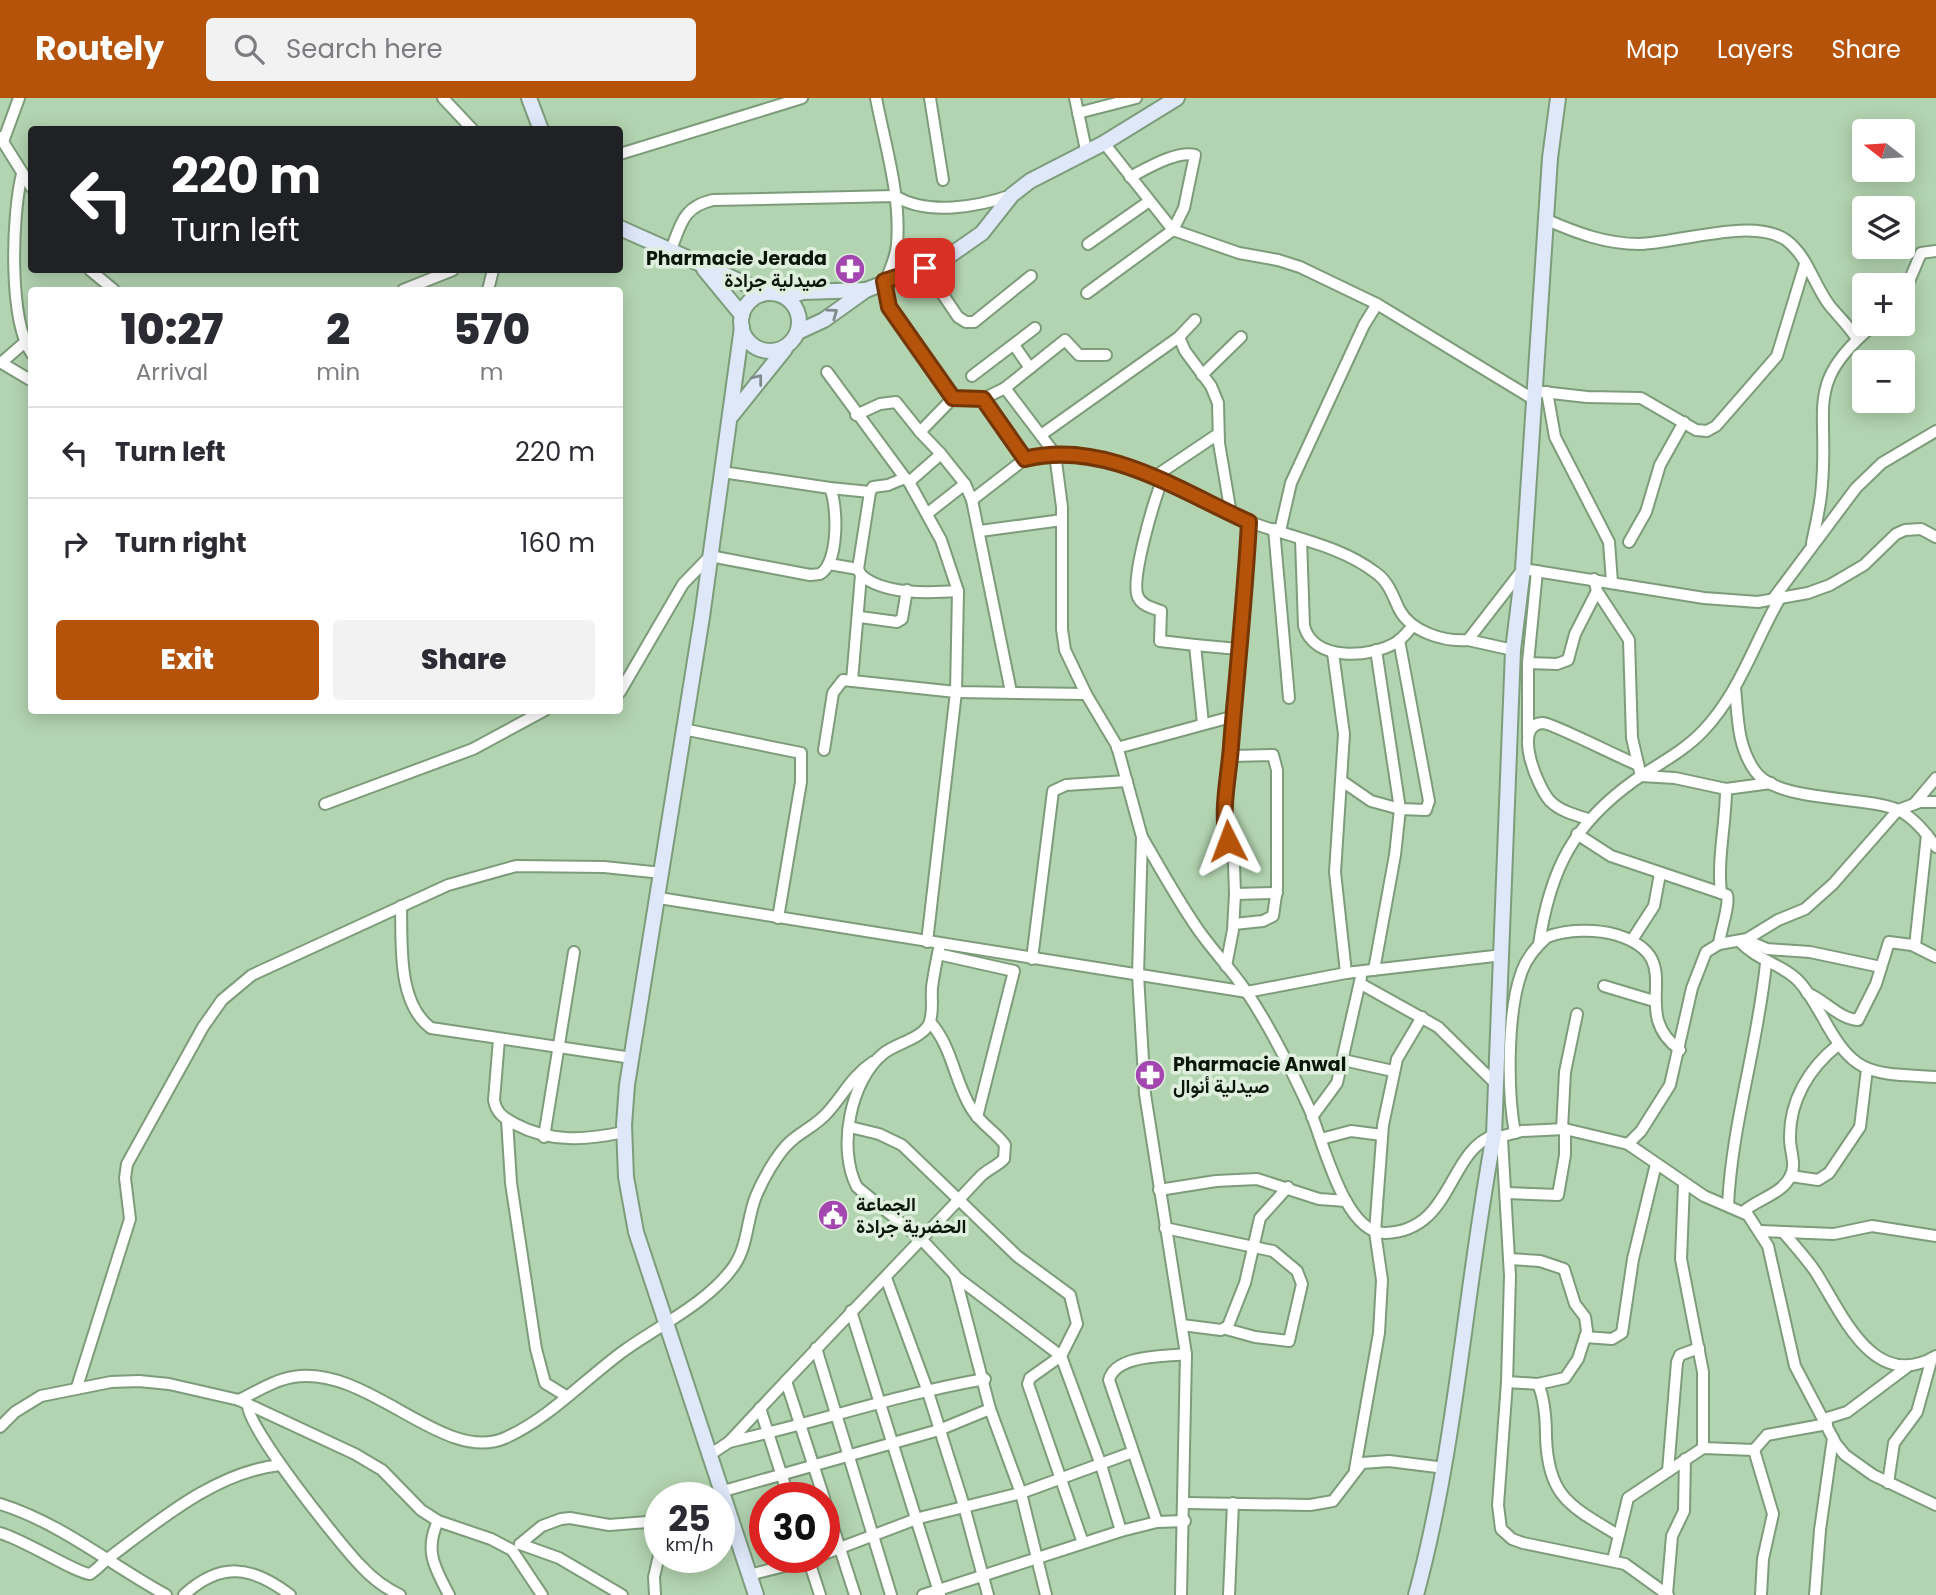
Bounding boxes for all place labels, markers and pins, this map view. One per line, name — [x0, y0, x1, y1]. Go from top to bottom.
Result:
pin — [895, 238, 955, 298]
place label: Pharmacie Jerada صيدلية جرادة — [646, 245, 827, 294]
pharmacy icon: Pharmacie Jerada صيدلية جرادة — [833, 252, 867, 286]
place label: Pharmacie Anwal صيدلية أنوال — [1173, 1051, 1346, 1100]
pharmacy icon: Pharmacie Anwal صيدلية أنوال — [1133, 1058, 1167, 1092]
place label: الجماعة الحضرية جرادة — [856, 1191, 966, 1240]
public building icon: الجماعة الحضرية جرادة — [816, 1198, 850, 1232]

